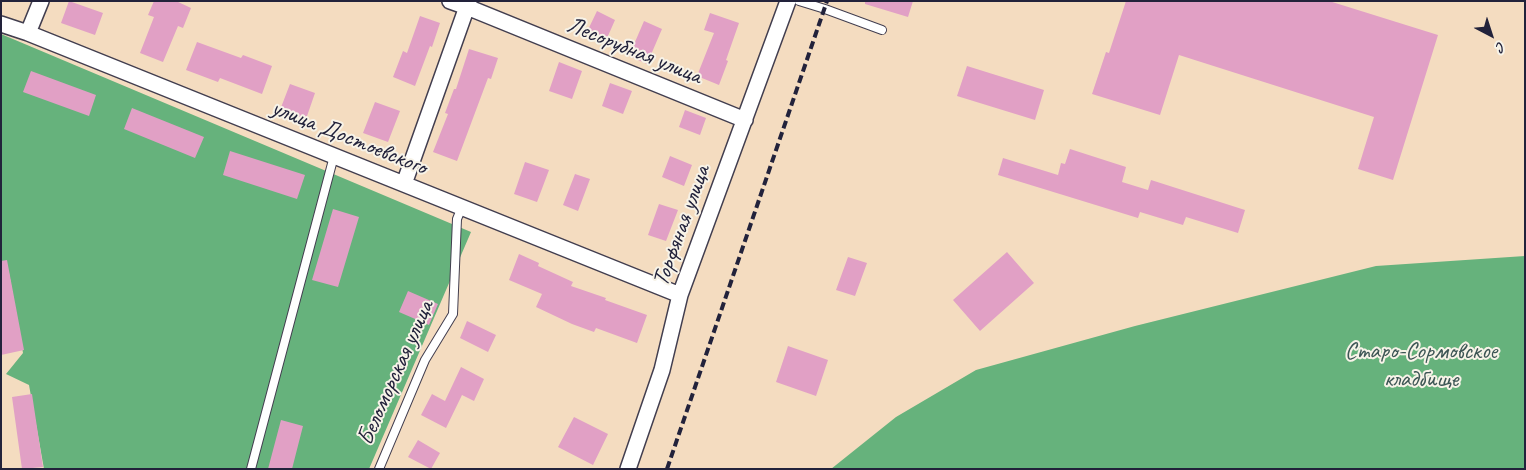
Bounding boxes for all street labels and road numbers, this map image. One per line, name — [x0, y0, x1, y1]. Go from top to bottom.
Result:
street label: Лесорубная улица — [562, 11, 706, 91]
street label: улица Достоевского — [267, 94, 431, 182]
street label: Торфяная улица — [647, 162, 717, 290]
street label: Беломорская улица — [351, 296, 441, 450]

